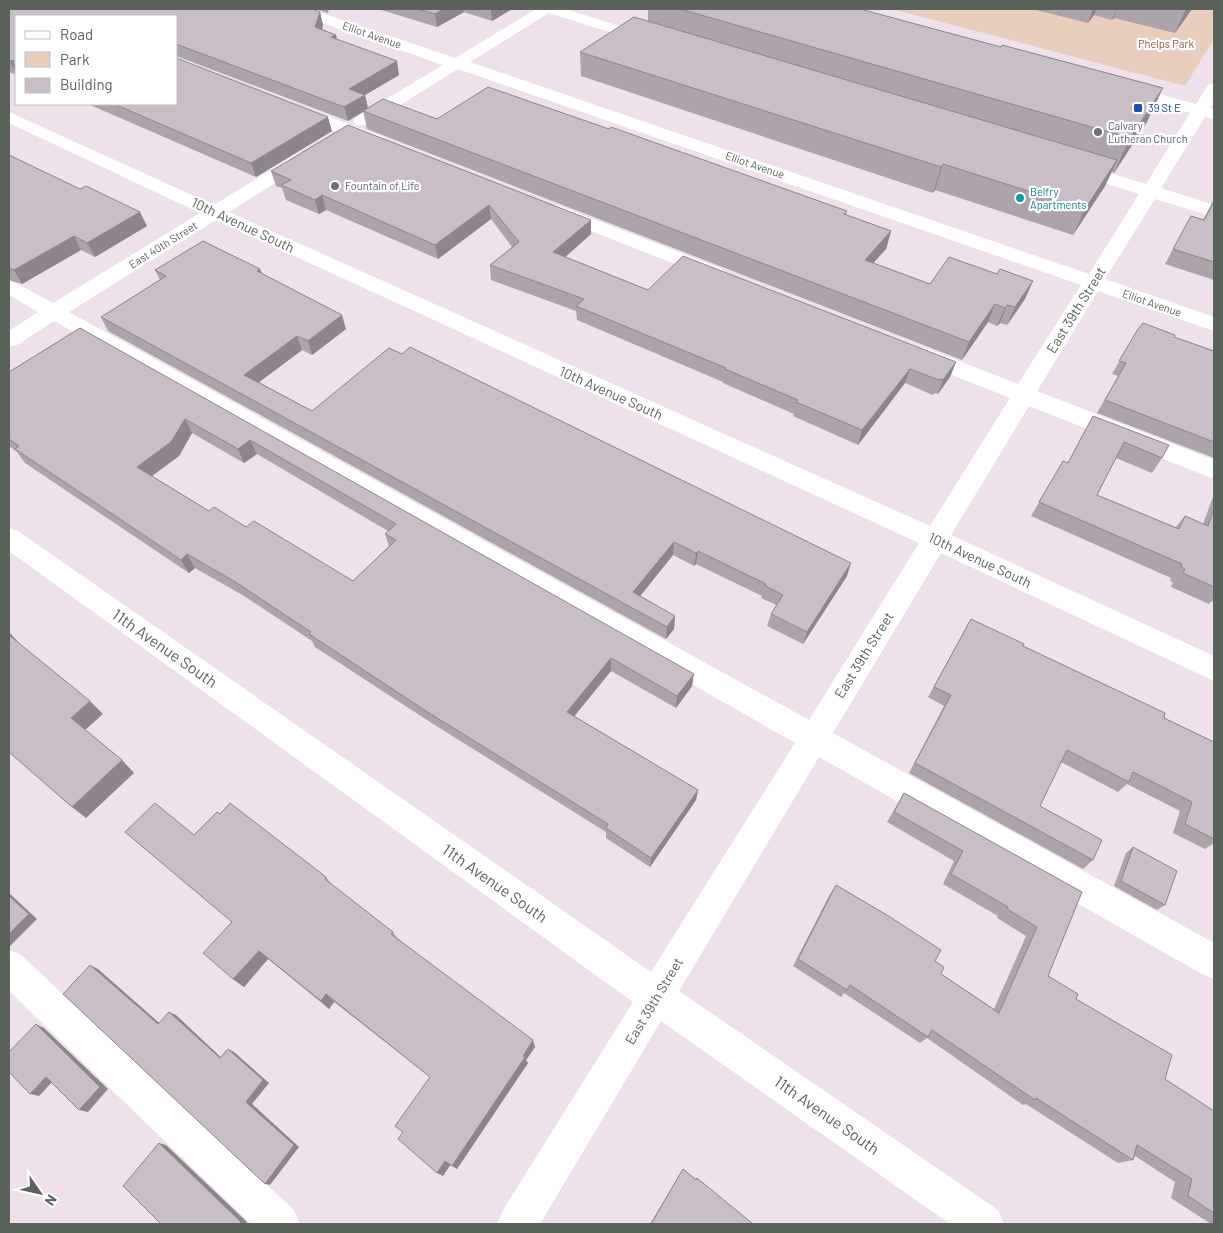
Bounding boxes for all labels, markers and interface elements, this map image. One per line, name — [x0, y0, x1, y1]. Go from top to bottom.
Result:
legend — [15, 15, 178, 105]
street label: Elliot Avenue — [341, 18, 404, 51]
text: Road — [60, 25, 93, 43]
park label: Phelps Park — [1138, 37, 1194, 50]
text: Park — [60, 50, 90, 68]
text: Building — [60, 75, 113, 93]
place label: 39 St E — [1148, 101, 1181, 114]
marker: 39 St E — [1132, 102, 1144, 114]
place label: Calvary Lutheran Church — [1108, 119, 1188, 145]
marker: Calvary Lutheran Church — [1092, 126, 1104, 138]
street label: Elliot Avenue — [724, 148, 787, 181]
place label: Fountain of Life — [345, 179, 420, 192]
marker: Fountain of Life — [329, 180, 341, 192]
place label: Belfry Apartments — [1030, 185, 1087, 211]
marker: Belfry Apartments — [1014, 192, 1026, 204]
street label: 10th Avenue South — [189, 193, 297, 256]
street label: East 40th Street — [126, 218, 199, 271]
street label: East 39th Street — [1042, 264, 1109, 356]
street label: Elliot Avenue — [1121, 286, 1184, 319]
street label: 10th Avenue South — [557, 362, 666, 423]
street label: 10th Avenue South — [926, 528, 1034, 591]
street label: 11th Avenue South — [109, 604, 222, 691]
street label: East 39th Street — [830, 609, 897, 701]
street label: 11th Avenue South — [439, 839, 552, 926]
street label: East 39th Street — [621, 954, 686, 1047]
street label: 11th Avenue South — [771, 1071, 884, 1158]
north arrow — [15, 1168, 65, 1218]
text: N — [42, 1192, 61, 1209]

